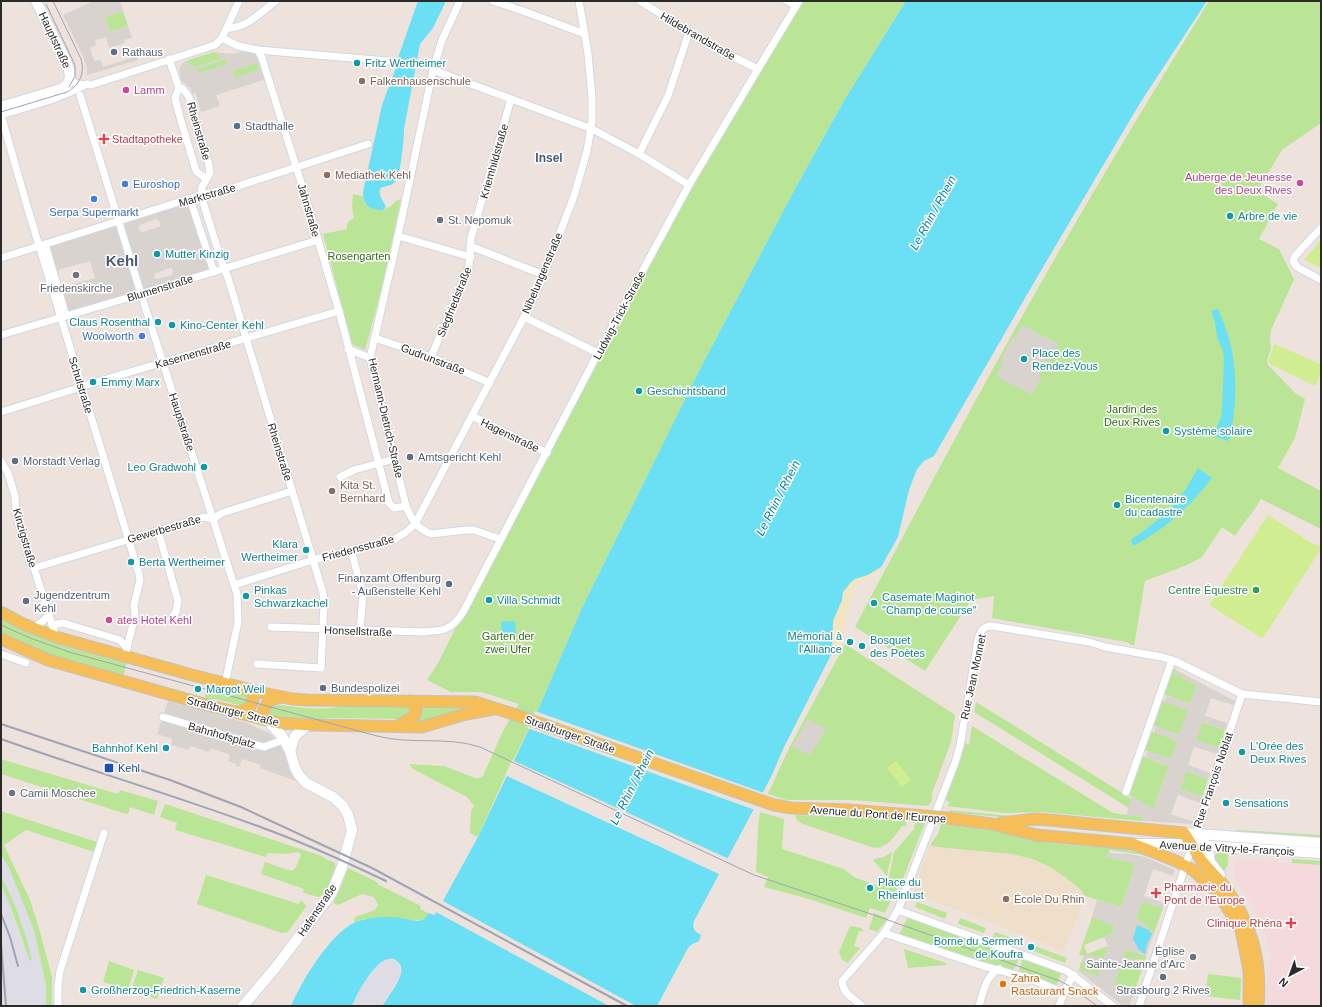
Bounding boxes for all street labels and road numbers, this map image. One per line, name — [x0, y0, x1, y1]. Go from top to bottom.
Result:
street label: Hauptstraße — [37, 10, 73, 70]
street label: Hildebrandstraße — [658, 10, 738, 62]
street label: Rheinstraße — [185, 101, 213, 161]
street label: Kriemhildstraße — [478, 122, 510, 200]
street label: Marktstraße — [177, 181, 237, 209]
street label: Jahnstraße — [296, 182, 322, 238]
street label: Nibelungenstraße — [520, 231, 564, 315]
street label: Siegfriedstraße — [434, 265, 474, 339]
street label: Ludwig-Trick-Straße — [591, 269, 647, 361]
street label: Blumenstraße — [125, 272, 195, 304]
street label: Kasernenstraße — [154, 337, 232, 371]
street label: Gudrunstraße — [399, 341, 467, 377]
street label: Schulstraße — [67, 355, 95, 415]
street label: Hermann-Dietrich-Straße — [366, 357, 406, 479]
street label: Hauptstraße — [167, 391, 197, 453]
street label: Hagenstraße — [479, 416, 541, 454]
street label: Rheinstraße — [266, 422, 294, 482]
street label: Kinzigstraße — [11, 507, 39, 569]
street label: Gewerbestraße — [126, 513, 202, 545]
street label: Friedensstraße — [321, 533, 395, 563]
street label: Honsellstraße — [324, 624, 392, 638]
street label: Rue Jean Monnet — [958, 633, 988, 721]
street label: Straßburger Straße — [186, 694, 280, 728]
street label: Straßburger Straße — [523, 713, 617, 755]
street label: Bahnhofsplatz — [187, 720, 257, 750]
street label: Rue François Noblat — [1191, 731, 1235, 829]
street label: Avenue du Pont de l'Europe — [810, 803, 946, 825]
street label: Avenue de Vitry-le-François — [1159, 838, 1295, 858]
street label: Hafenstraße — [295, 882, 339, 938]

